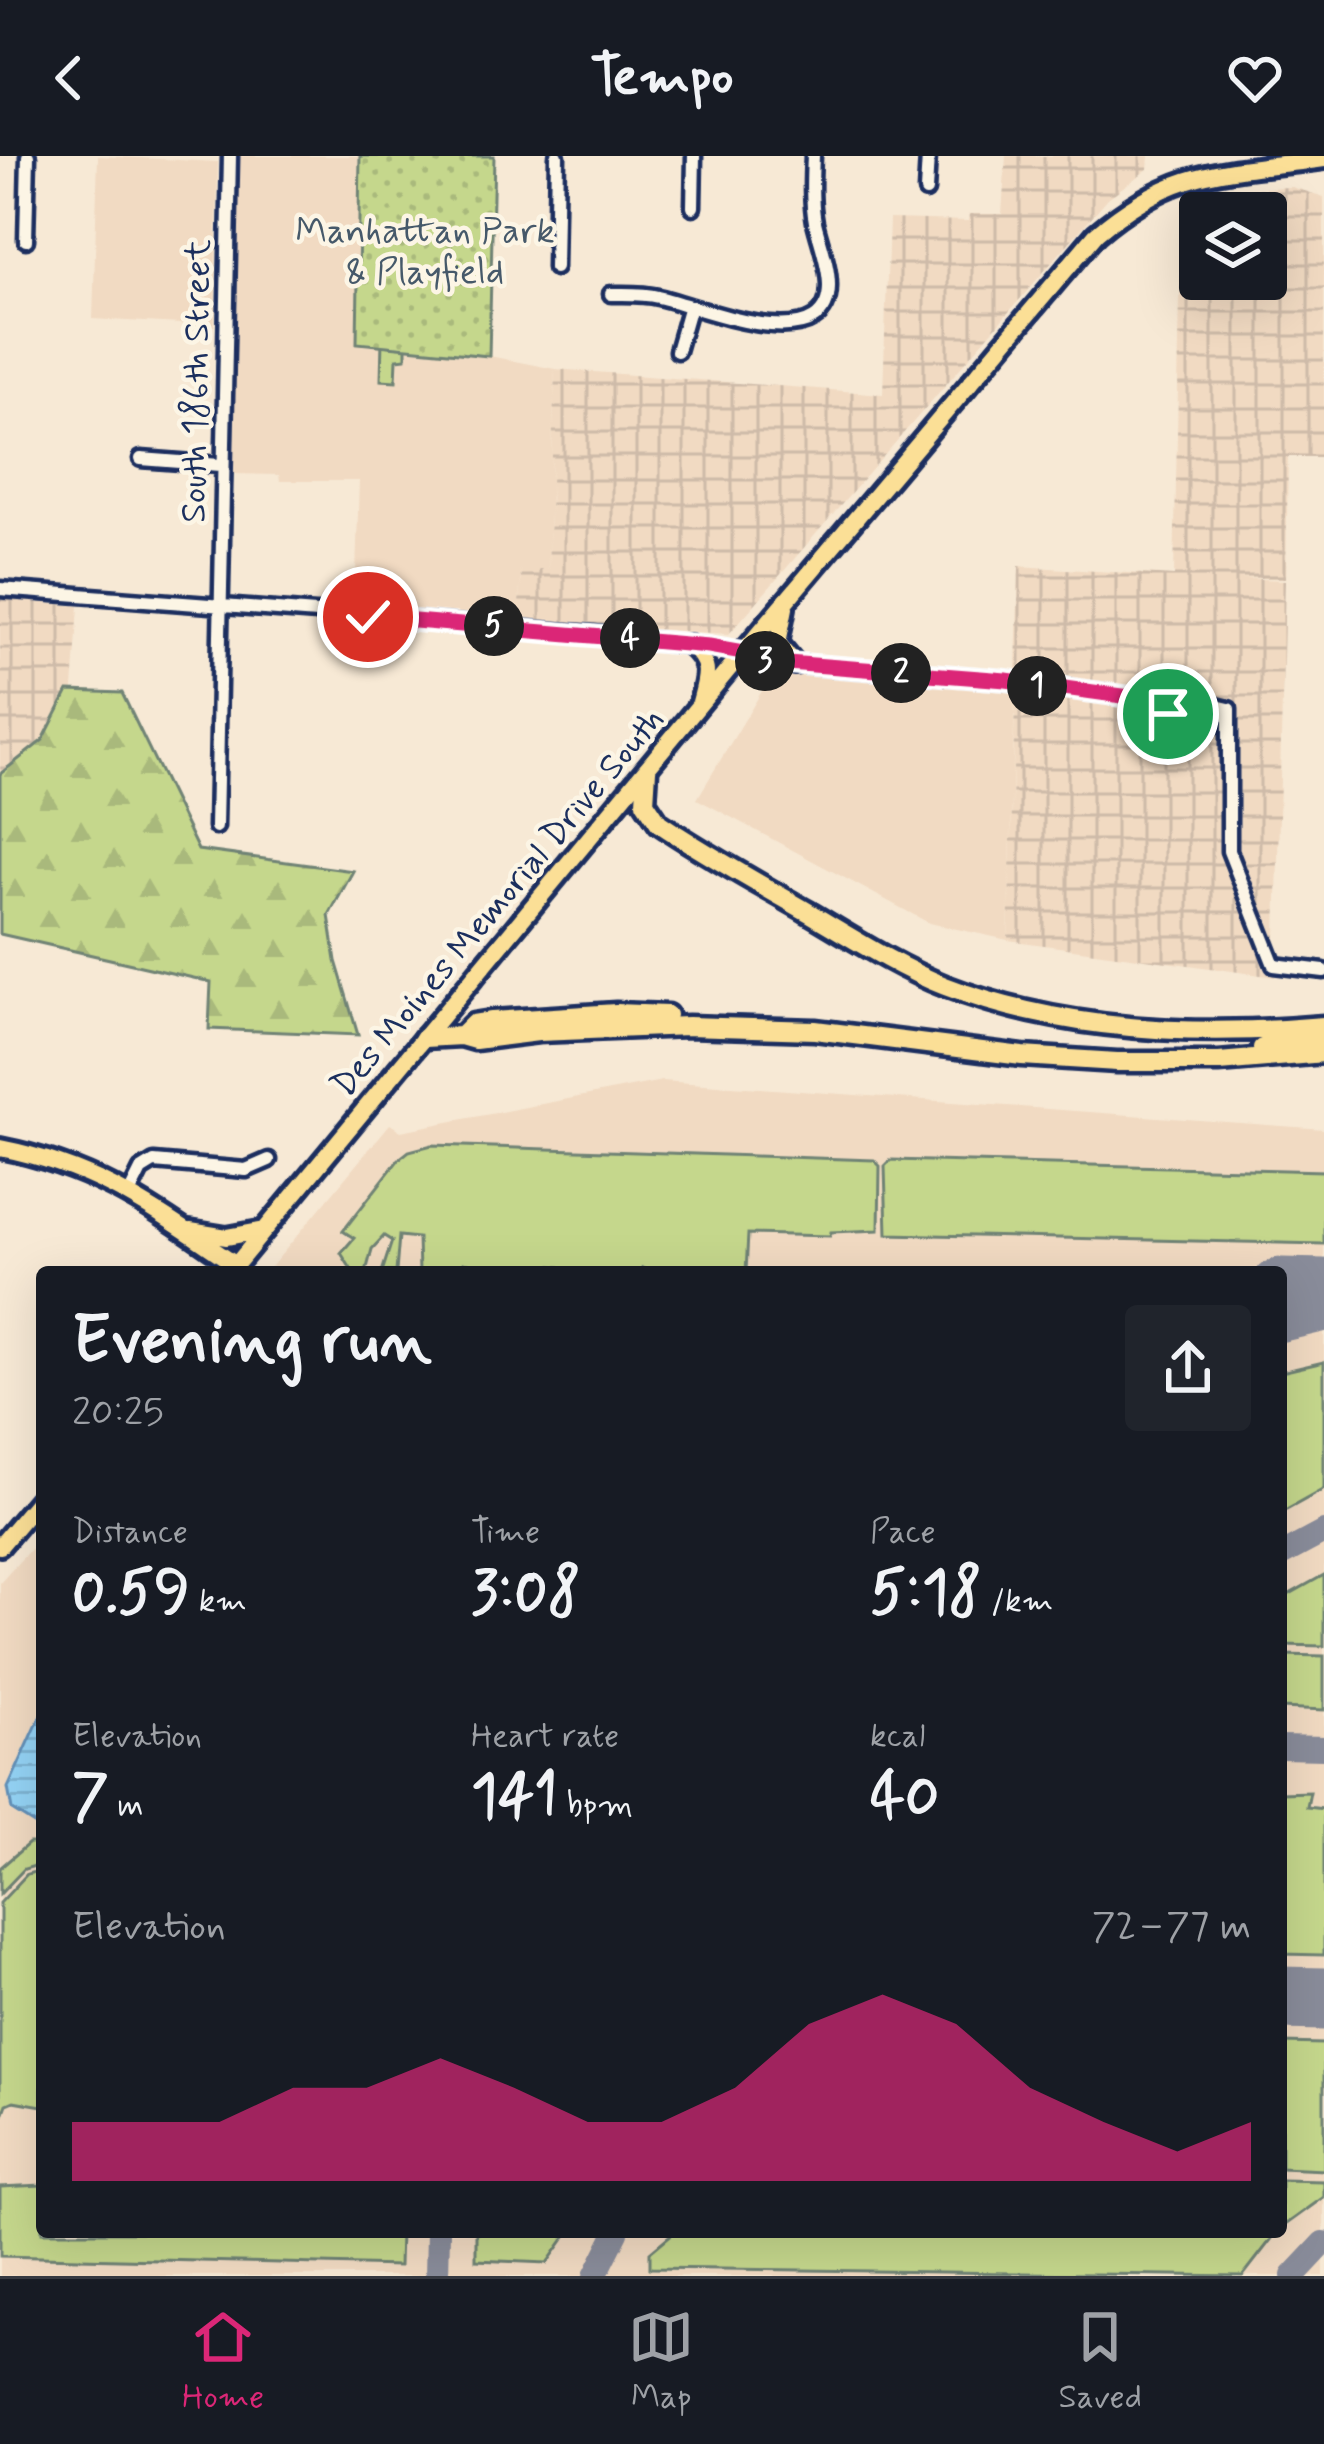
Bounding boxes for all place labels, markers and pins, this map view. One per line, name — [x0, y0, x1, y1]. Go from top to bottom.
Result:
pin — [317, 566, 419, 668]
pin: 5 — [464, 596, 524, 656]
pin: 4 — [600, 608, 660, 668]
pin: 3 — [735, 631, 795, 691]
pin: 2 — [871, 643, 931, 703]
pin: 1 — [1007, 656, 1067, 716]
pin — [1117, 663, 1219, 765]

